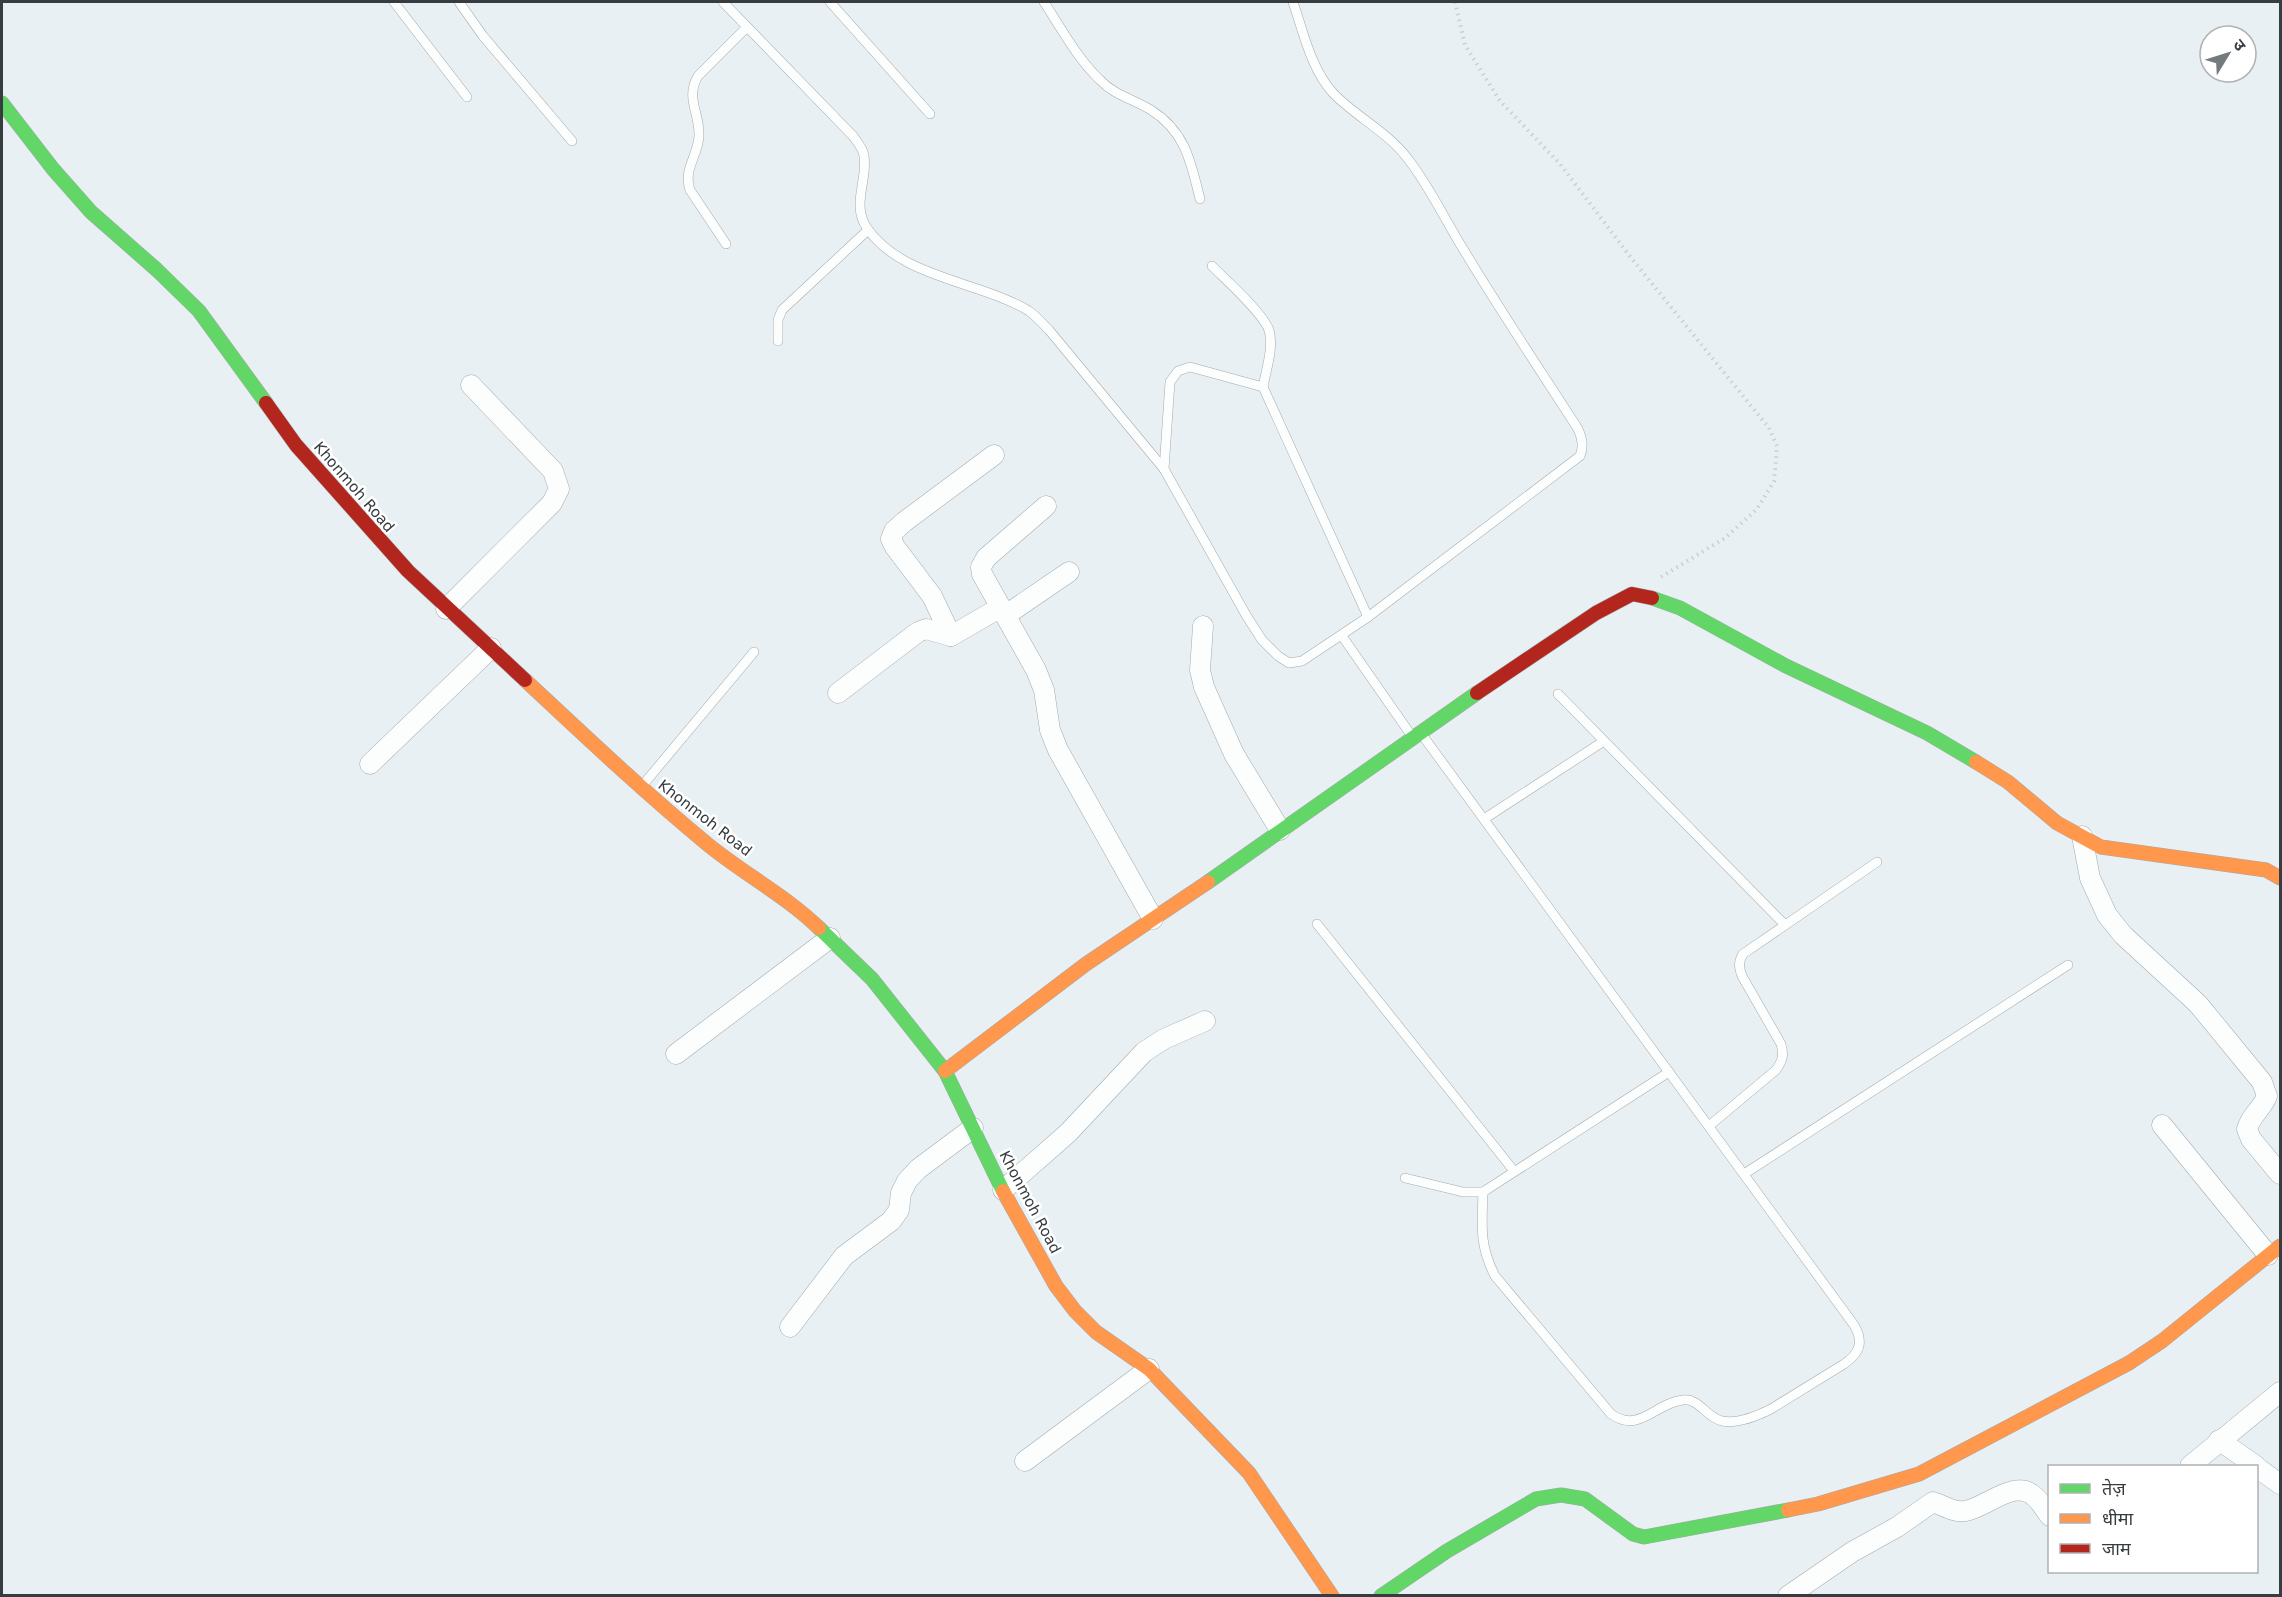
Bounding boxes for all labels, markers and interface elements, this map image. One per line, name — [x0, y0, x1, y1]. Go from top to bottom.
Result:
north arrow — [2198, 24, 2258, 84]
text: उ — [2229, 36, 2250, 55]
street label: Khonmoh Road — [310, 438, 398, 536]
street label: Khonmoh Road — [655, 776, 755, 860]
street label: Khonmoh Road — [995, 1148, 1065, 1256]
legend — [2048, 1465, 2258, 1573]
text: तेज़ — [2102, 1478, 2126, 1499]
text: धीमा — [2102, 1508, 2133, 1529]
text: जाम — [2102, 1538, 2132, 1559]

